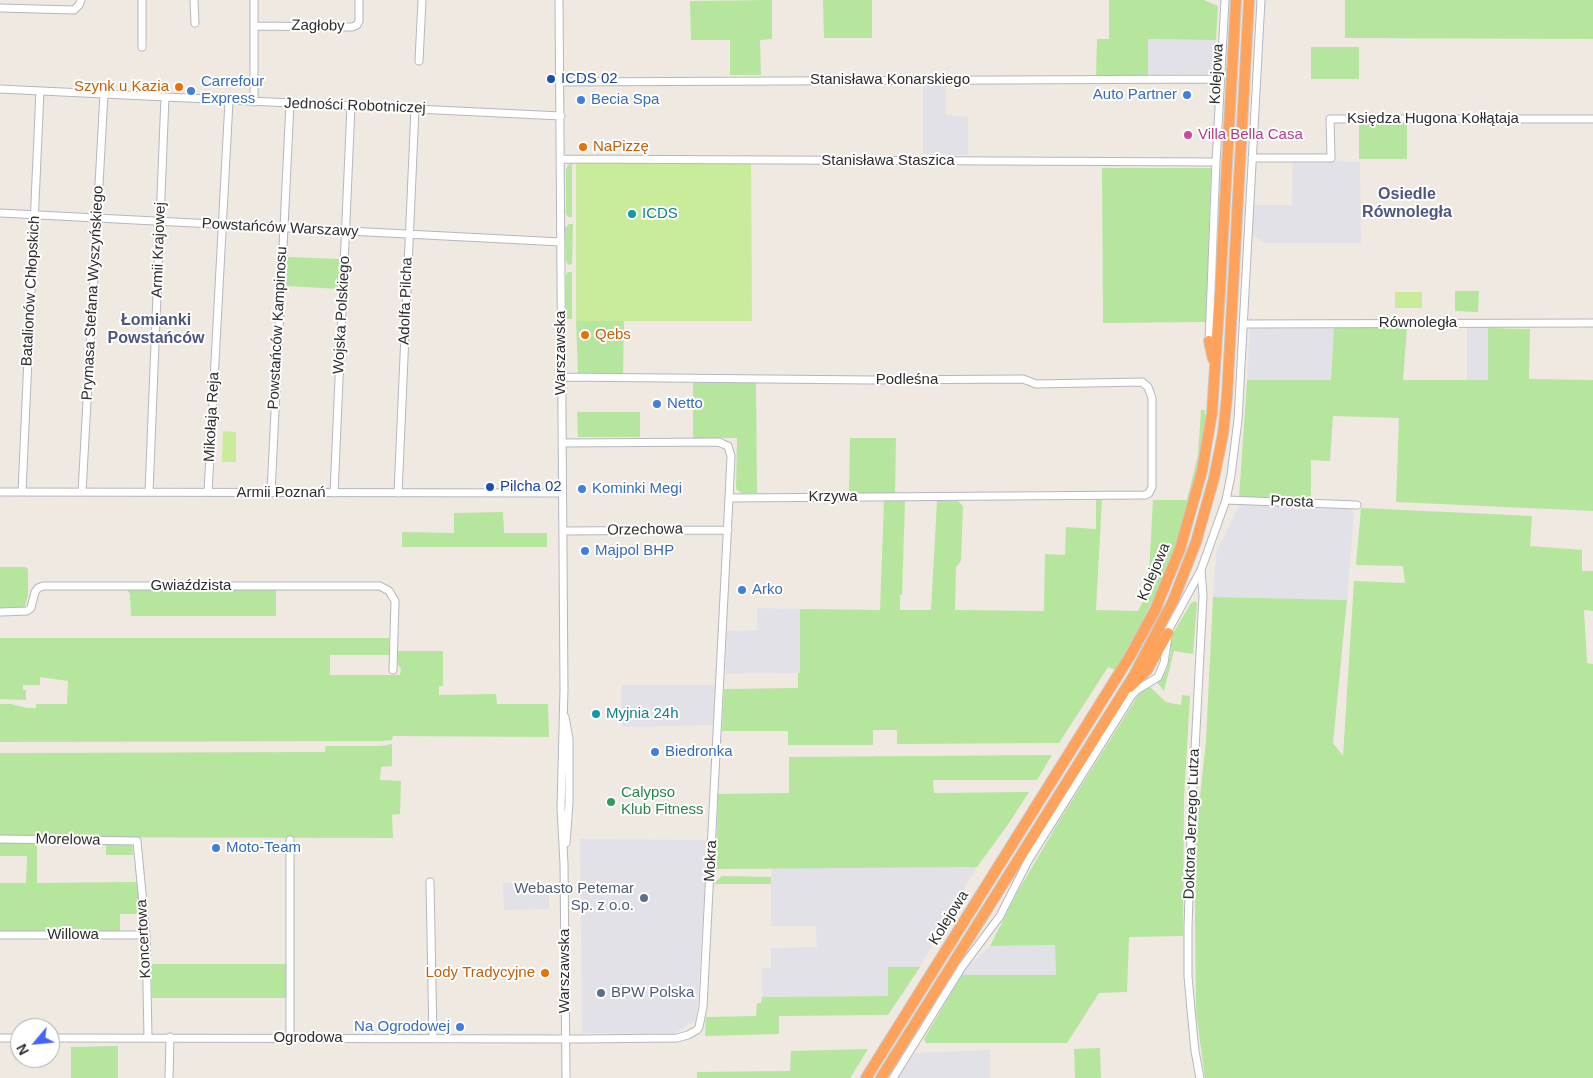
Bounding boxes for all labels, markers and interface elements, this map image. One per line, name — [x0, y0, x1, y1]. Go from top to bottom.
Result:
street label: Zagłoby — [291, 17, 345, 35]
street label: Kolejowa — [1206, 43, 1228, 105]
place label: ICDS 02 — [561, 70, 618, 88]
street label: Stanisława Konarskiego — [810, 71, 970, 89]
place label: Carrefour Express — [201, 73, 264, 108]
marker: ICDS 02 — [545, 73, 557, 85]
place label: Szynk u Kazia — [74, 78, 169, 96]
marker: Szynk u Kazia — [173, 81, 185, 93]
marker: Carrefour Express — [185, 85, 197, 97]
place label: Auto Partner — [1093, 86, 1177, 104]
marker: Auto Partner — [1181, 89, 1193, 101]
place label: Becia Spa — [591, 91, 659, 109]
marker: Becia Spa — [575, 94, 587, 106]
street label: Jedności Robotniczej — [284, 95, 426, 117]
street label: Księdza Hugona Kołłątaja — [1347, 110, 1519, 128]
place label: Villa Bella Casa — [1198, 126, 1303, 144]
marker: Villa Bella Casa — [1182, 129, 1194, 141]
place label: NaPizzę — [593, 138, 649, 156]
marker: NaPizzę — [577, 141, 589, 153]
street label: Stanisława Staszica — [821, 152, 955, 170]
street label: Prymasa Stefana Wyszyńskiego — [78, 185, 108, 401]
district label: Osiedle Równoległa — [1362, 185, 1452, 223]
street label: Armii Krajowej — [148, 202, 170, 298]
place label: ICDS — [642, 205, 678, 223]
marker: ICDS — [626, 208, 638, 220]
street label: Batalionów Chłopskich — [18, 215, 44, 367]
street label: Powstańców Warszawy — [201, 215, 359, 241]
street label: Powstańców Kampinosu — [265, 246, 291, 410]
street label: Wojska Polskiego — [330, 256, 354, 374]
street label: Adolfa Pilcha — [395, 257, 417, 345]
district label: Łomianki Powstańców — [108, 311, 204, 349]
street label: Warszawska — [552, 311, 570, 395]
street label: Równoległa — [1379, 314, 1457, 332]
place label: Qebs — [595, 326, 631, 344]
marker: Qebs — [579, 329, 591, 341]
street label: Podleśna — [876, 371, 938, 389]
street label: Mikołaja Reja — [201, 372, 223, 462]
place label: Netto — [667, 395, 703, 413]
marker: Netto — [651, 398, 663, 410]
place label: Pilcha 02 — [500, 478, 562, 496]
place label: Kominki Megi — [592, 480, 682, 498]
marker: Pilcha 02 — [484, 481, 496, 493]
marker: Kominki Megi — [576, 483, 588, 495]
street label: Armii Poznań — [236, 484, 326, 502]
street label: Krzywa — [808, 488, 858, 506]
street label: Prosta — [1270, 492, 1314, 512]
street label: Orzechowa — [607, 520, 683, 540]
street label: Kolejowa — [1134, 540, 1174, 604]
place label: Majpol BHP — [595, 542, 674, 560]
marker: Majpol BHP — [579, 545, 591, 557]
street label: Gwiaździsta — [151, 577, 231, 595]
place label: Arko — [752, 581, 783, 599]
marker: Arko — [736, 584, 748, 596]
place label: Myjnia 24h — [606, 705, 679, 723]
marker: Myjnia 24h — [590, 708, 602, 720]
place label: Biedronka — [665, 743, 733, 761]
marker: Biedronka — [649, 746, 661, 758]
street label: Doktora Jerzego Lutza — [1180, 748, 1204, 900]
place label: Calypso Klub Fitness — [621, 784, 704, 819]
marker: Calypso Klub Fitness — [605, 796, 617, 808]
street label: Morelowa — [35, 830, 101, 850]
place label: Moto-Team — [226, 839, 301, 857]
street label: Mokra — [701, 840, 721, 882]
marker: Moto-Team — [210, 842, 222, 854]
place label: Webasto Petemar Sp. z o.o. — [514, 880, 634, 915]
street label: Kolejowa — [925, 887, 973, 949]
marker: Webasto Petemar Sp. z o.o. — [638, 892, 650, 904]
street label: Koncertowa — [133, 899, 155, 979]
street label: Willowa — [47, 926, 99, 944]
street label: Warszawska — [556, 929, 574, 1013]
place label: Lody Tradycyjne — [426, 964, 535, 982]
marker: Lody Tradycyjne — [539, 967, 551, 979]
place label: BPW Polska — [611, 984, 694, 1002]
marker: BPW Polska — [595, 987, 607, 999]
north arrow — [10, 1018, 60, 1068]
place label: Na Ogrodowej — [354, 1018, 450, 1036]
marker: Na Ogrodowej — [454, 1021, 466, 1033]
street label: Ogrodowa — [273, 1029, 343, 1047]
text: N — [13, 1041, 32, 1058]

